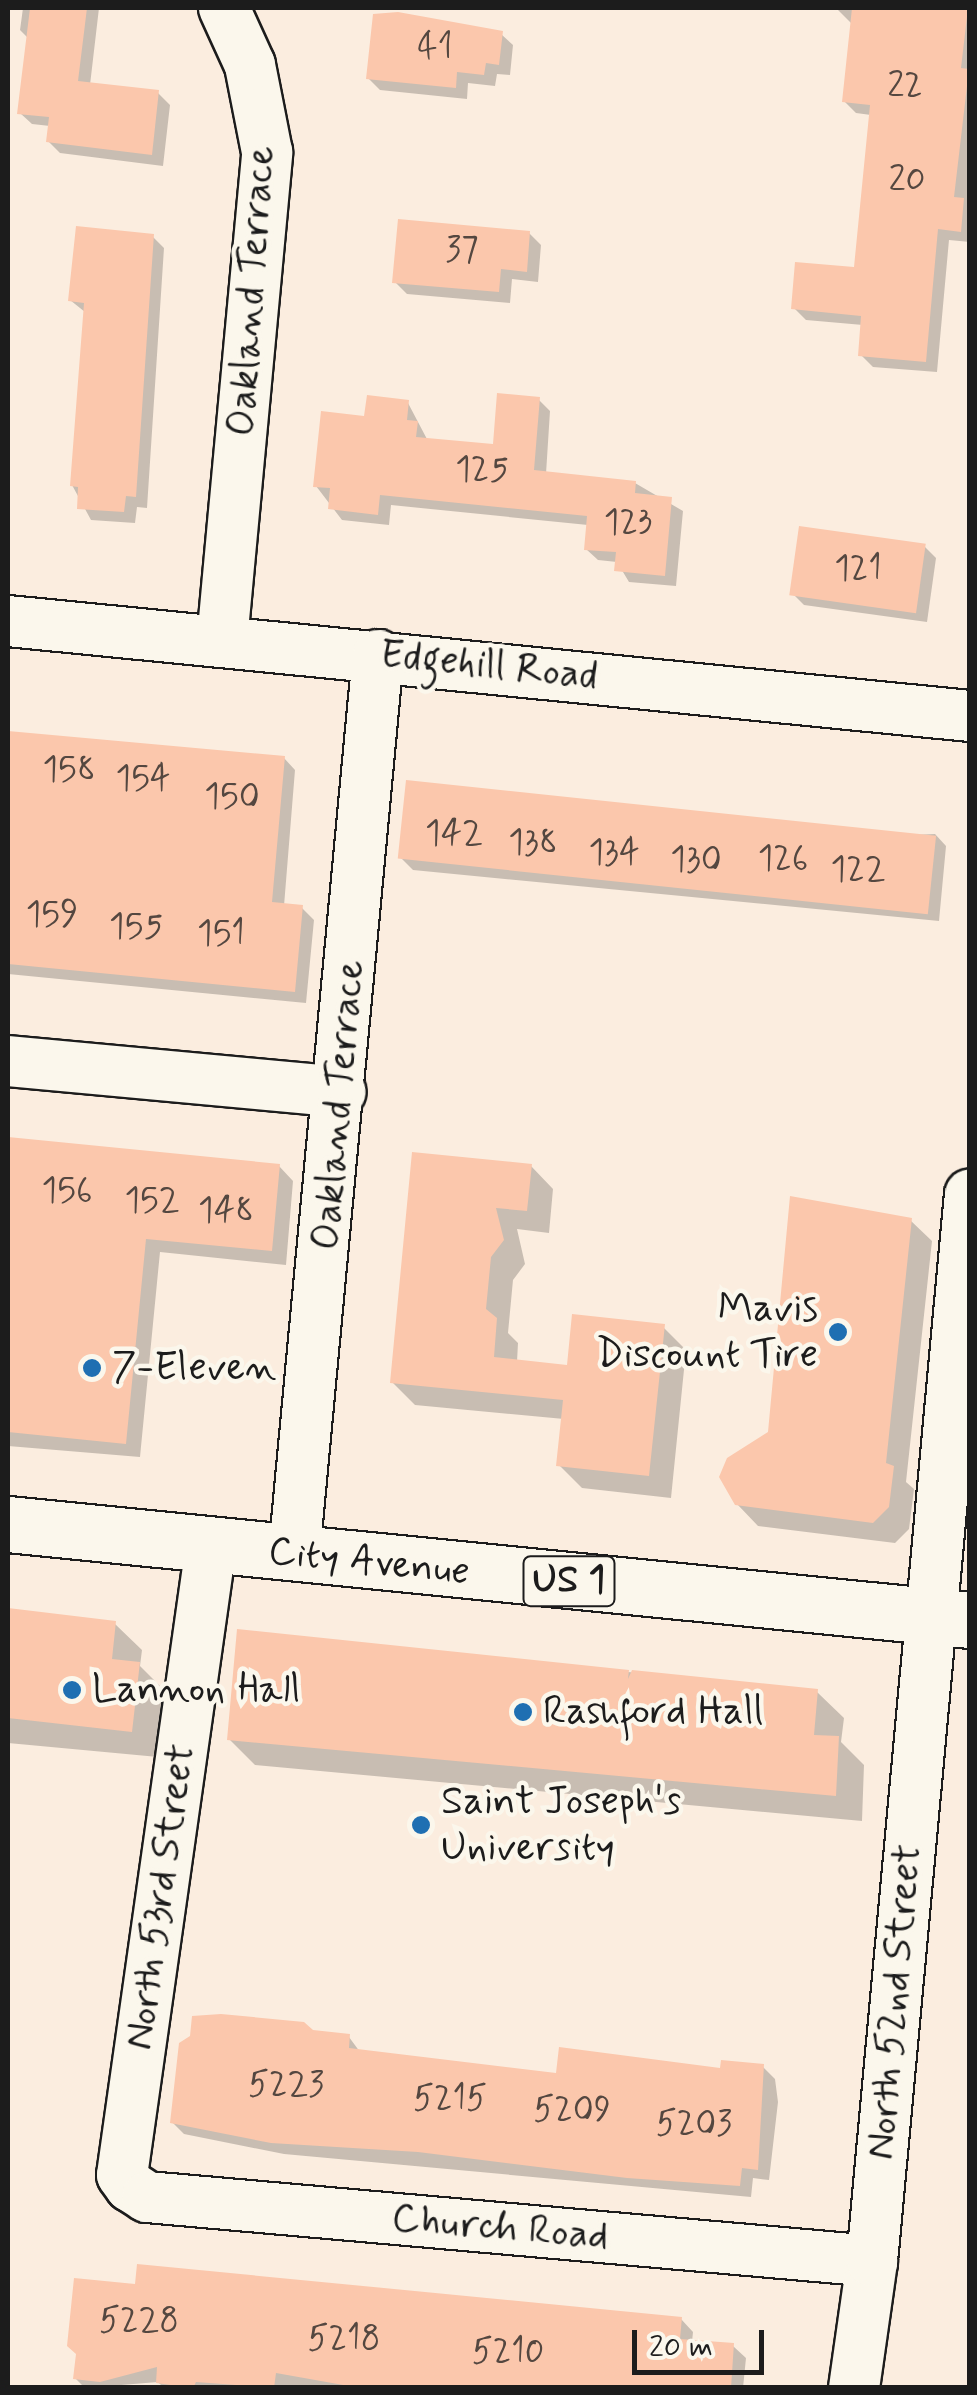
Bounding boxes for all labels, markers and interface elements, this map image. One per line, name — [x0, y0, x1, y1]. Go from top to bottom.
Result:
house number: 41 — [417, 26, 453, 68]
house number: 22 — [887, 65, 923, 107]
street label: Oakland Terrace — [218, 147, 286, 435]
house number: 20 — [888, 159, 926, 201]
house number: 37 — [445, 229, 479, 271]
house number: 125 — [455, 449, 509, 491]
house number: 123 — [604, 502, 652, 544]
house number: 121 — [834, 548, 882, 590]
street label: Edgehill Road — [379, 631, 599, 701]
house number: 158 — [42, 749, 96, 791]
house number: 154 — [116, 758, 170, 800]
house number: 150 — [204, 776, 260, 818]
house number: 142 — [425, 813, 483, 855]
house number: 138 — [508, 822, 558, 864]
house number: 134 — [588, 832, 640, 874]
house number: 126 — [758, 838, 808, 880]
house number: 130 — [670, 839, 722, 881]
house number: 122 — [831, 849, 885, 891]
house number: 159 — [26, 894, 78, 936]
house number: 155 — [109, 906, 163, 948]
house number: 151 — [197, 913, 245, 955]
street label: Oakland Terrace — [303, 961, 375, 1249]
house number: 156 — [42, 1170, 92, 1212]
house number: 152 — [124, 1180, 180, 1222]
house number: 148 — [198, 1190, 254, 1232]
place label: Mavis Discount Tire — [601, 1285, 818, 1379]
marker: Mavis Discount Tire — [827, 1321, 849, 1343]
place label: 7-Eleven — [112, 1344, 276, 1392]
marker: 7-Eleven — [81, 1357, 103, 1379]
street label: City Avenue — [264, 1527, 474, 1597]
road number: US 1 — [522, 1548, 616, 1614]
place label: Lannon Hall — [92, 1666, 300, 1714]
marker: Lannon Hall — [61, 1679, 83, 1701]
place label: Rashford Hall — [543, 1688, 761, 1736]
marker: Rashford Hall — [512, 1701, 534, 1723]
street label: North 53rd Street — [116, 1742, 206, 2052]
place label: Saint Joseph's University — [441, 1778, 681, 1872]
marker: Saint Joseph's University — [410, 1814, 432, 1836]
street label: North 52nd Street — [857, 1843, 933, 2161]
house number: 5223 — [248, 2064, 324, 2106]
house number: 5215 — [413, 2078, 487, 2120]
house number: 5209 — [533, 2089, 611, 2131]
house number: 5203 — [656, 2103, 732, 2145]
street label: Church Road — [390, 2195, 610, 2261]
house number: 5228 — [99, 2300, 179, 2342]
scale bar — [637, 2310, 770, 2372]
house number: 5218 — [308, 2318, 380, 2360]
text: 20 m — [649, 2328, 713, 2367]
house number: 5210 — [472, 2331, 544, 2373]

